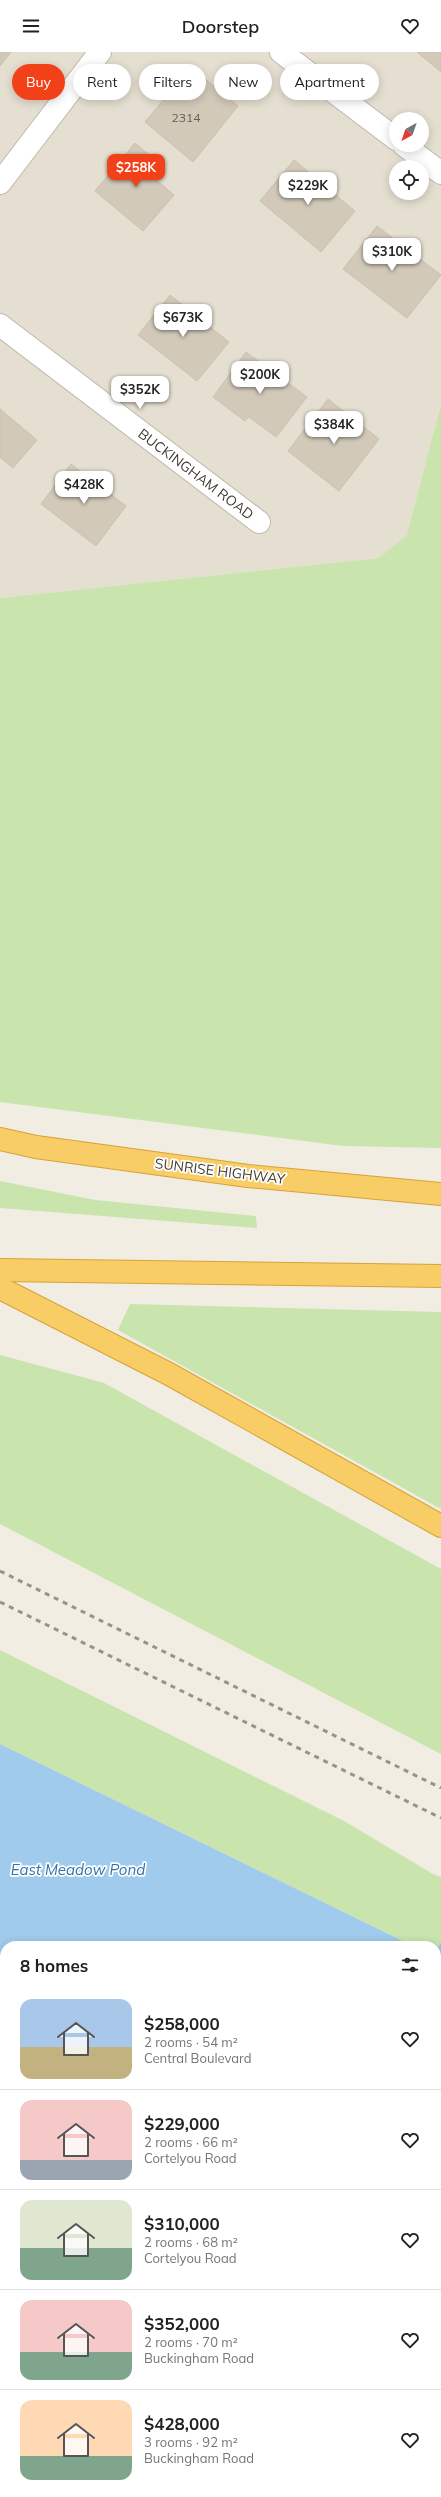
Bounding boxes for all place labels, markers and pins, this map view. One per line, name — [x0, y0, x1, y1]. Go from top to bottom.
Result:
pin: $258K — [108, 154, 164, 188]
pin: $229K — [280, 172, 336, 206]
pin: $310K — [364, 238, 420, 272]
pin: $673K — [155, 304, 211, 338]
pin: $200K — [232, 361, 288, 395]
pin: $352K — [112, 376, 168, 410]
pin: $384K — [306, 411, 362, 445]
pin: $428K — [56, 471, 112, 505]

